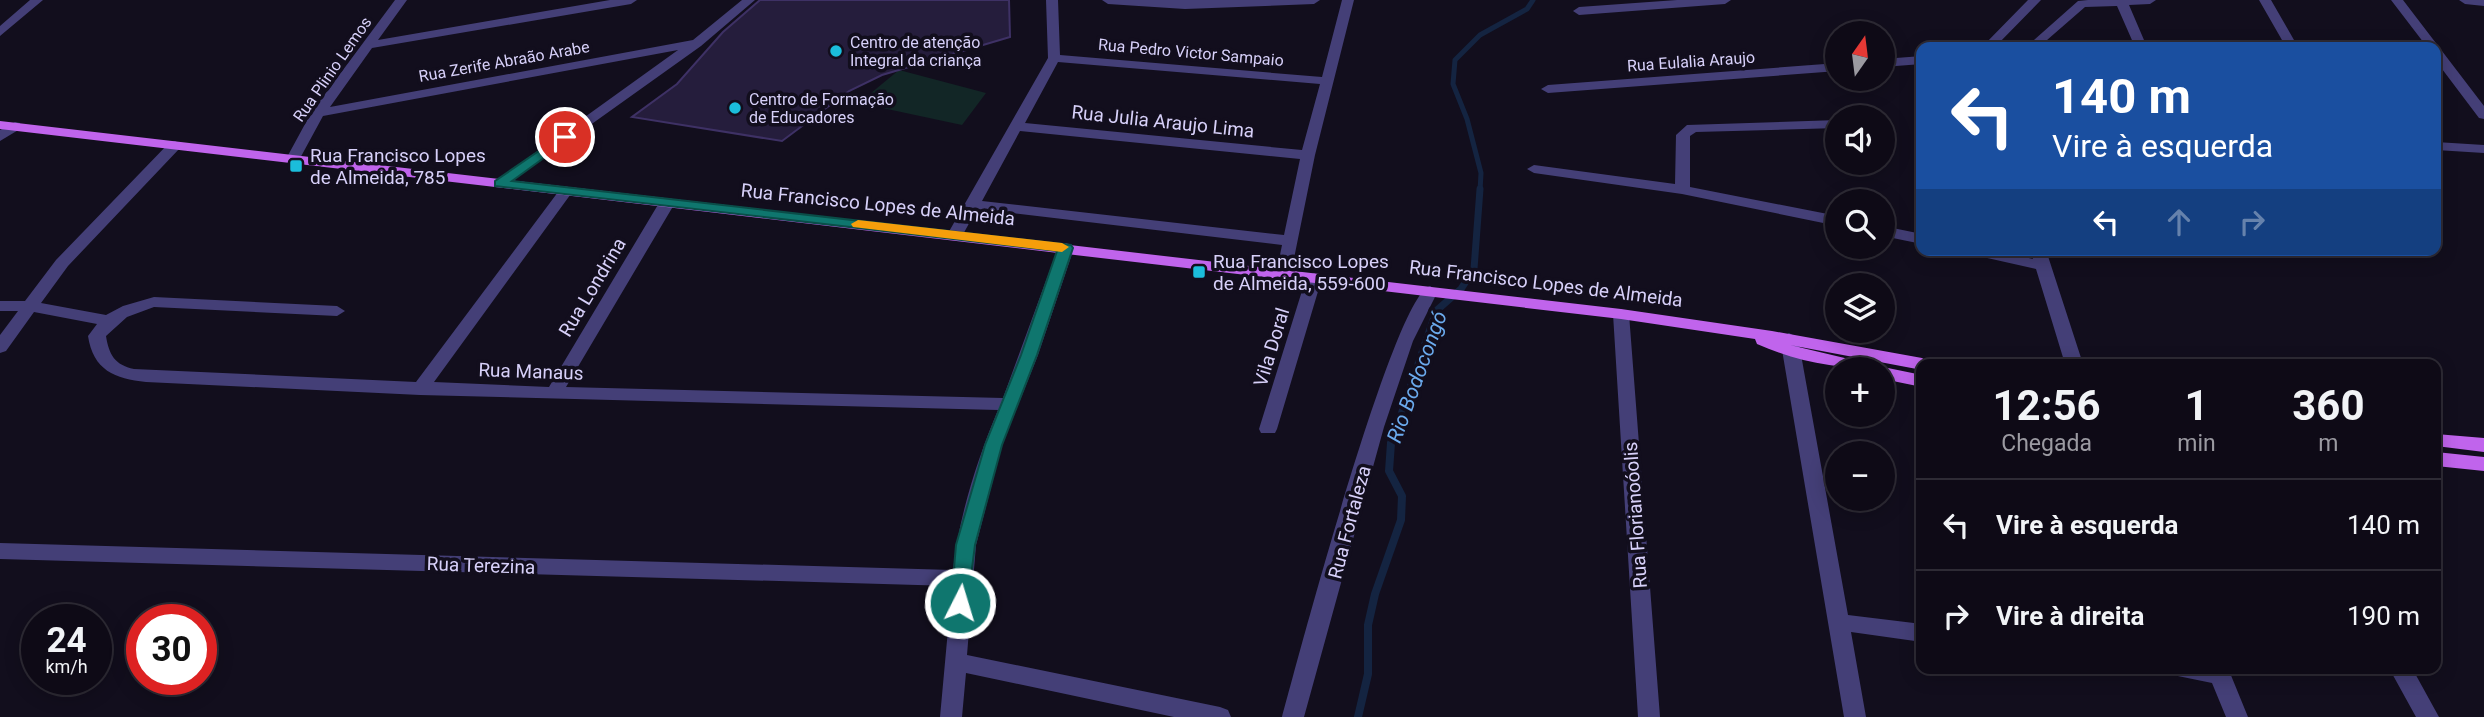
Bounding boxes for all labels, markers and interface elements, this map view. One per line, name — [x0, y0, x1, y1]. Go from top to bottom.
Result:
street label: Rua Plinio Lemos — [289, 13, 376, 125]
north arrow — [1825, 21, 1895, 91]
map controls — [1825, 21, 1895, 511]
place label: Centro de atenção Integral da criança — [850, 33, 982, 70]
street label: Rua Pedro Victor Sampaio — [1097, 35, 1285, 70]
street label: Rua Zerife Abraão Arabe — [417, 37, 591, 86]
marker: Centro de atenção Integral da criança — [828, 43, 844, 59]
street label: Rua Eulalia Araujo — [1626, 48, 1756, 75]
text: 140 m — [2052, 68, 2191, 125]
icon: left — [1937, 70, 2028, 161]
place label: Centro de Formação de Educadores — [749, 90, 894, 127]
marker: Centro de Formação de Educadores — [727, 100, 743, 116]
street label: Rua Julia Araujo Lima — [1070, 100, 1255, 143]
button: sound — [1825, 105, 1895, 175]
pin — [535, 107, 595, 167]
icon: arrive — [546, 118, 584, 156]
text: Vire à esquerda — [2052, 127, 2273, 165]
place label: Rua Francisco Lopes de Almeida, 785 — [310, 144, 486, 189]
marker: Rua Francisco Lopes de Almeida, 785 — [288, 158, 304, 174]
street label: Rua Francisco Lopes de Almeida — [740, 179, 1016, 230]
button: search — [1825, 189, 1895, 259]
icon: left — [2087, 203, 2125, 241]
icon: ahead — [2160, 203, 2198, 241]
icon: right — [2233, 203, 2271, 241]
street label: Rua Londrina — [554, 234, 631, 341]
place label: Rua Francisco Lopes de Almeida, 559-600 — [1213, 250, 1389, 295]
street label: Rua Francisco Lopes de Almeida — [1408, 255, 1684, 312]
marker: Rua Francisco Lopes de Almeida, 559-600 — [1191, 264, 1207, 280]
button: layers — [1825, 273, 1895, 343]
street label: Vila Doral — [1249, 305, 1294, 389]
water label: Rio Bodocongó — [1382, 308, 1452, 446]
button: + — [1825, 357, 1895, 427]
street label: Rua Manaus — [478, 358, 584, 385]
text: 12:56 — [1993, 381, 2101, 430]
text: 1 — [2184, 381, 2209, 430]
text: 360 — [2292, 381, 2365, 430]
text: Chegada — [2001, 430, 2092, 457]
text: min — [2177, 430, 2216, 457]
text: m — [2318, 430, 2338, 457]
street label: Rua Florianoóolis — [1619, 441, 1652, 589]
button: − — [1825, 441, 1895, 511]
street label: Rua Fortaleza — [1323, 463, 1376, 581]
icon: left — [1937, 506, 1975, 544]
text: Vire à esquerda — [1996, 510, 2179, 540]
text: 140 m — [2347, 510, 2420, 540]
street label: Rua Terezina — [426, 552, 536, 579]
position arrow — [923, 566, 997, 640]
icon: right — [1937, 597, 1975, 635]
text: Vire à direita — [1996, 601, 2144, 631]
text: 190 m — [2347, 601, 2420, 631]
speed limit sign: 30 — [126, 604, 217, 695]
text: 24 — [46, 620, 87, 661]
text: km/h — [45, 656, 88, 677]

